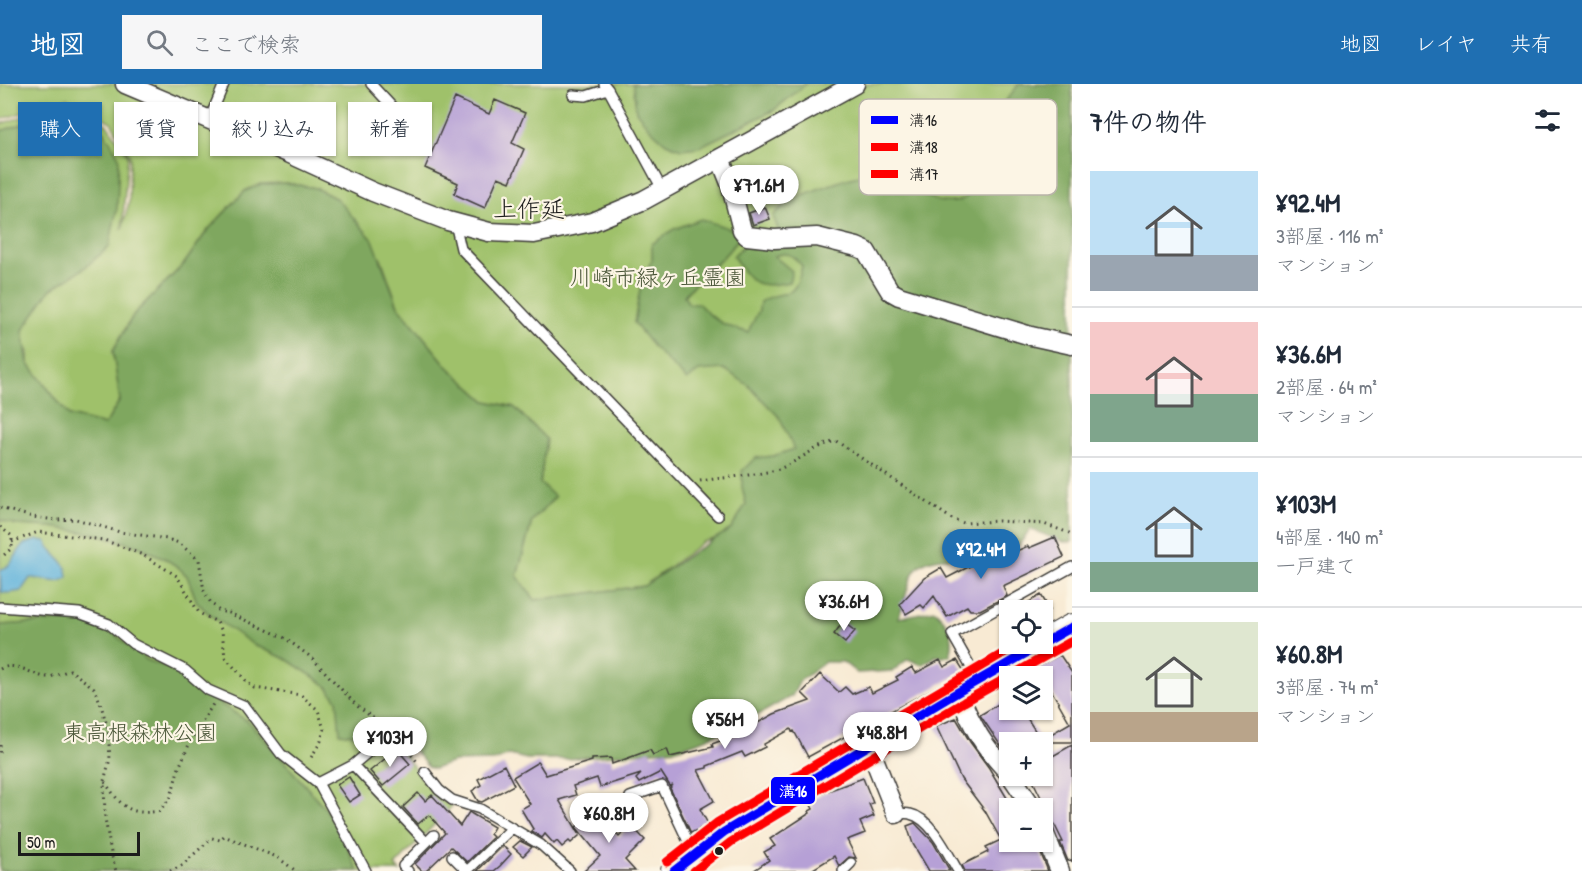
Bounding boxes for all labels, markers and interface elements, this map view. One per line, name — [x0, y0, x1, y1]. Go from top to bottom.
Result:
search box — [122, 15, 542, 69]
text: 地図 — [30, 25, 86, 63]
icon: search — [143, 26, 176, 59]
text: ここで検索 — [191, 29, 301, 59]
text: 地図 — [1340, 29, 1382, 58]
text: レイヤ — [1415, 29, 1477, 58]
text: 共有 — [1510, 29, 1552, 58]
legend — [859, 99, 1057, 195]
chip: 購入 — [18, 102, 102, 156]
chip: 賃貸 — [114, 102, 198, 156]
chip: 絞り込み — [210, 102, 336, 156]
chip: 新着 — [348, 102, 432, 156]
text: 7件の物件 — [1090, 104, 1207, 139]
icon: filters — [1531, 104, 1564, 137]
text: 溝16 — [909, 109, 937, 131]
text: 溝18 — [909, 136, 938, 158]
text: 溝17 — [909, 163, 939, 185]
pin: ¥71.6M — [710, 165, 808, 216]
text: ¥71.6M — [734, 171, 784, 198]
text: ¥92.4M — [1276, 185, 1341, 220]
district label: 上作延 — [493, 192, 565, 224]
icon: home — [1138, 195, 1210, 267]
text: 3部屋 · 116 m² — [1276, 222, 1383, 249]
text: マンション — [1276, 251, 1375, 278]
park label: 川崎市緑ヶ丘霊園 — [570, 262, 746, 292]
text: ¥36.6M — [1276, 336, 1342, 371]
icon: home — [1138, 346, 1210, 418]
text: 2部屋 · 64 m² — [1276, 373, 1377, 400]
text: マンション — [1276, 402, 1375, 429]
text: ¥103M — [1276, 486, 1336, 521]
icon: home — [1138, 496, 1210, 568]
text: 4部屋 · 140 m² — [1276, 523, 1383, 550]
pin: ¥92.4M — [932, 529, 1030, 580]
text: ¥92.4M — [956, 535, 1006, 562]
text: 一戸建て — [1276, 552, 1356, 579]
pin: ¥36.6M — [795, 581, 893, 632]
text: ¥36.6M — [819, 587, 869, 614]
map controls — [999, 600, 1053, 852]
button: locate — [999, 600, 1053, 654]
text: ¥60.8M — [1276, 636, 1342, 671]
icon: home — [1138, 646, 1210, 718]
button: layers — [999, 666, 1053, 720]
text: 3部屋 · 74 m² — [1276, 673, 1378, 700]
pin: ¥56M — [689, 699, 761, 750]
text: マンション — [1276, 702, 1375, 729]
text: ¥56M — [706, 705, 744, 732]
pin: ¥48.8M — [833, 712, 931, 763]
park label: 東高根森林公園 — [63, 717, 217, 747]
pin: ¥103M — [348, 717, 432, 768]
text: ¥48.8M — [857, 718, 907, 745]
text: ¥103M — [367, 723, 413, 750]
button: + — [999, 732, 1053, 786]
line badge: 溝16 — [770, 776, 816, 805]
text: 溝16 — [779, 780, 808, 802]
pin: ¥60.8M — [560, 793, 658, 844]
button: − — [999, 798, 1053, 852]
text: ¥60.8M — [583, 799, 635, 826]
scale bar — [18, 829, 140, 856]
text: 50 m — [27, 831, 56, 853]
unlabelled marker — [713, 845, 725, 857]

